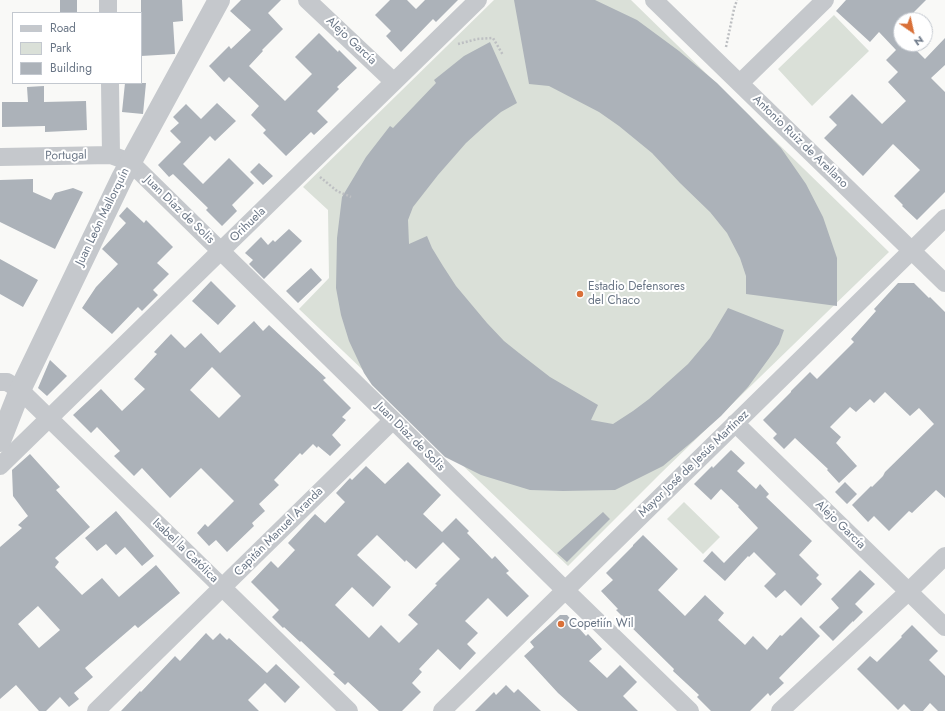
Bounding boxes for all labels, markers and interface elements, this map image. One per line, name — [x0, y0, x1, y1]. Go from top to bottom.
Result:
legend — [12, 12, 142, 84]
north arrow — [893, 12, 933, 52]
street label: Alejo García — [323, 14, 379, 68]
text: Road — [50, 19, 76, 37]
text: N — [911, 32, 927, 50]
text: Park — [50, 39, 71, 57]
text: Building — [50, 59, 92, 77]
street label: Antonio Ruiz de Arellano — [749, 93, 851, 191]
street label: Portugal — [45, 148, 87, 164]
street label: Juan León Mallorquín — [73, 166, 133, 268]
street label: Juan Díaz de Solis — [141, 173, 217, 247]
street label: Orihuela — [227, 205, 269, 245]
place label: Estadio Defensores del Chaco — [588, 280, 685, 308]
marker: Estadio Defensores del Chaco — [575, 289, 585, 299]
street label: Juan Díaz de Solis — [373, 400, 447, 474]
street label: Mayor José de Jesús Martínez — [636, 408, 752, 520]
street label: Capitán Manuel Aranda — [232, 485, 326, 579]
street label: Alejo García — [812, 498, 868, 552]
street label: Isabel la Católica — [149, 516, 221, 586]
place label: Copetiín Wil — [569, 617, 634, 631]
marker: Copetiín Wil — [556, 619, 566, 629]

